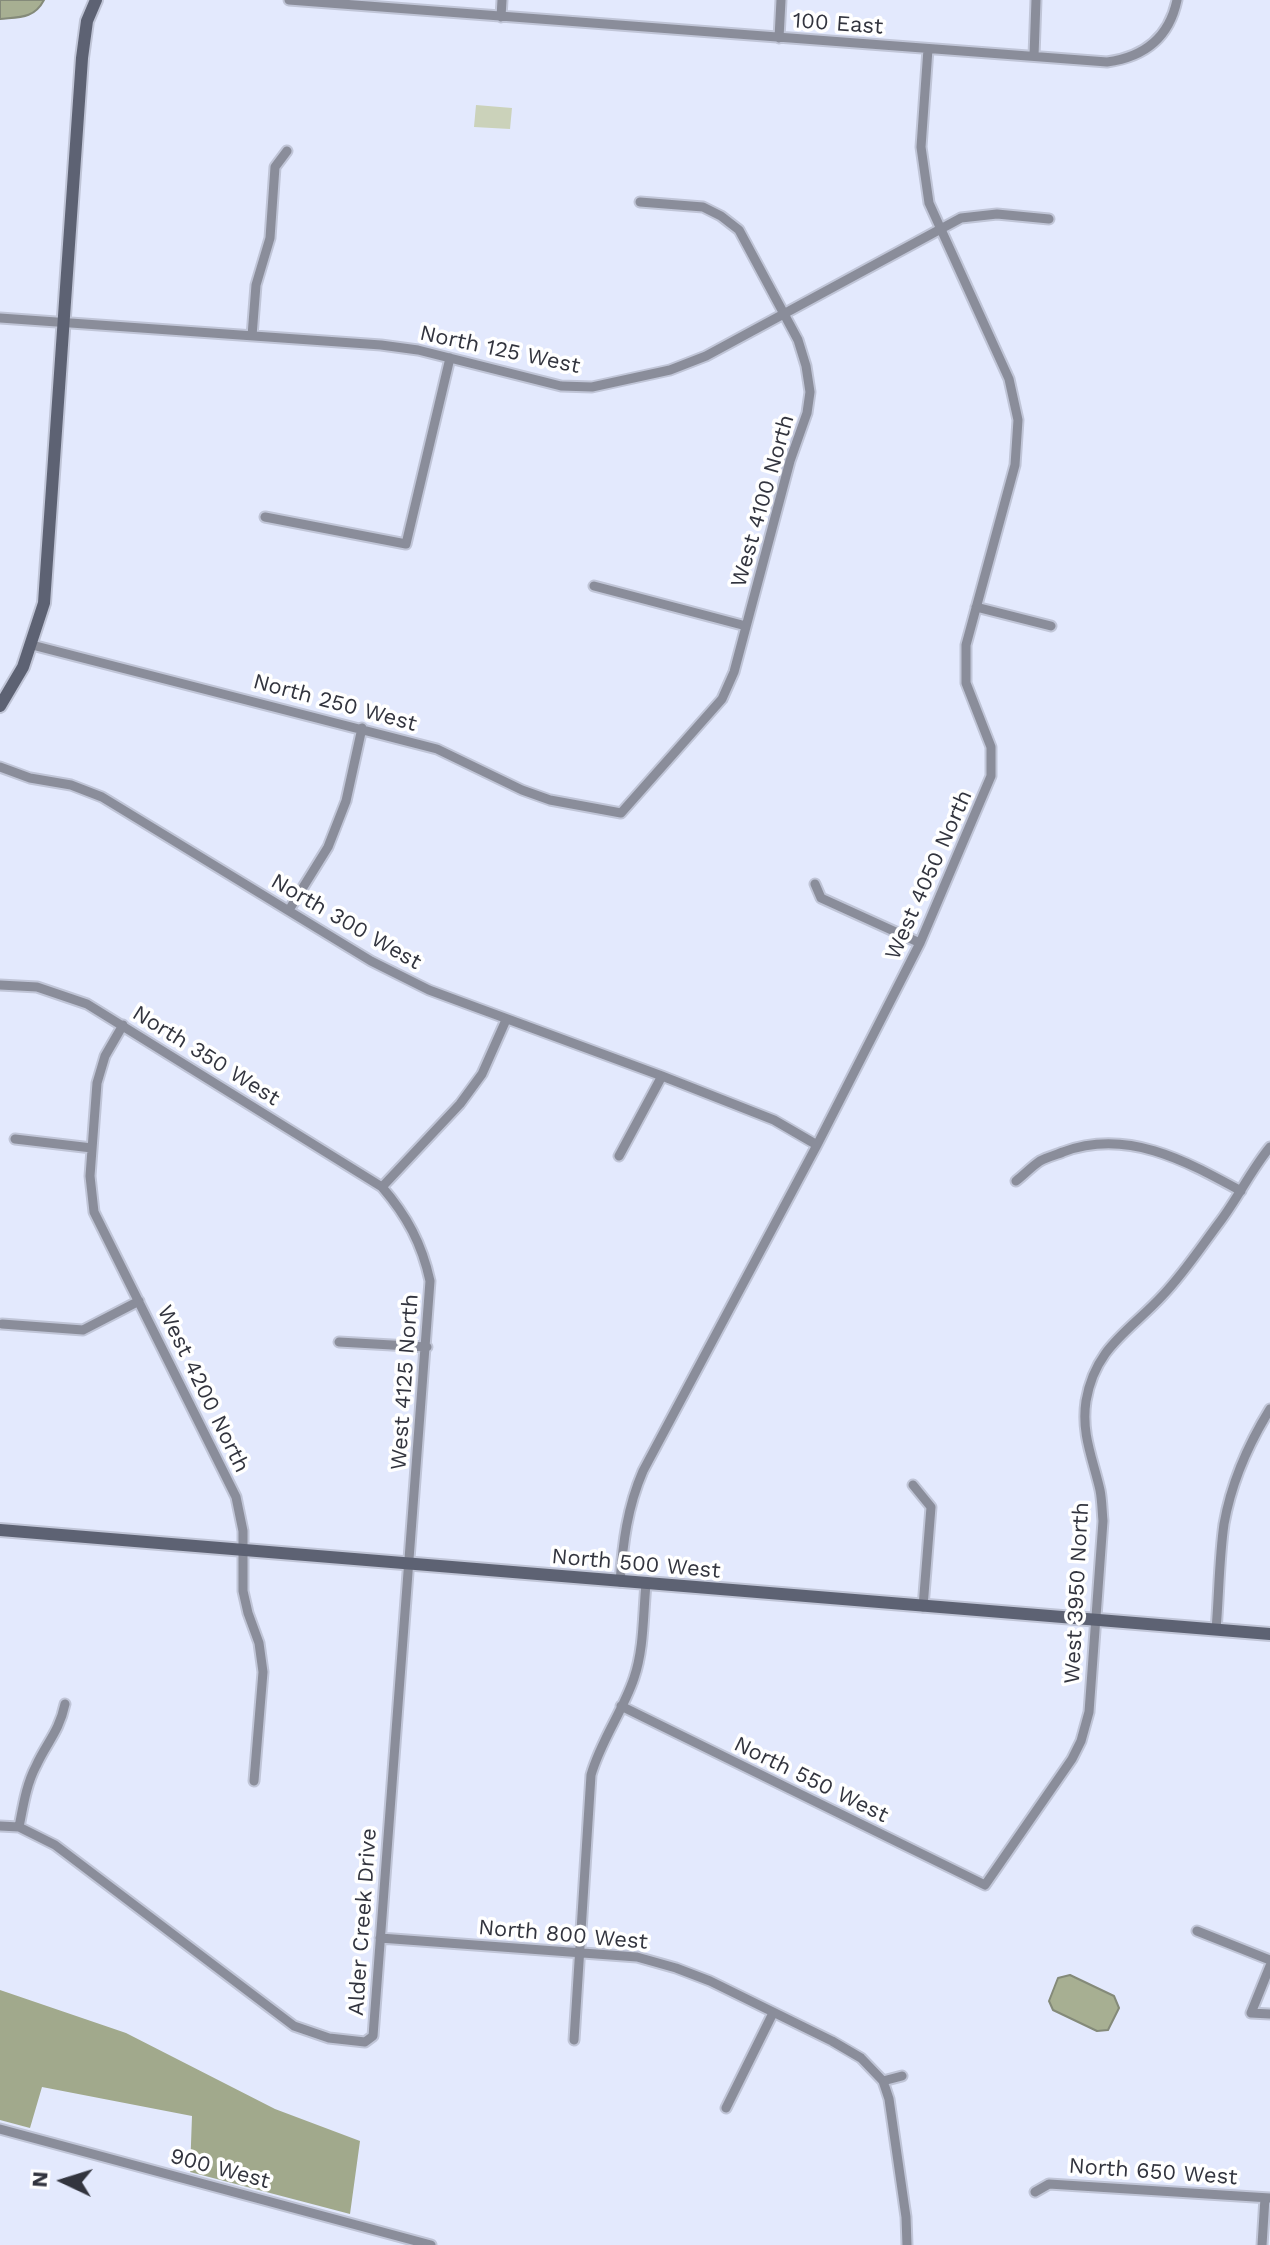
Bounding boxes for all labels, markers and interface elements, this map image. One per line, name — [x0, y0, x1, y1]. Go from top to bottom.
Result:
street label: 100 East — [792, 8, 884, 40]
street label: North 125 West — [417, 320, 583, 380]
street label: West 4100 North — [726, 412, 800, 590]
street label: North 250 West — [250, 668, 420, 738]
street label: West 4050 North — [880, 786, 978, 964]
street label: North 300 West — [266, 868, 426, 976]
street label: North 350 West — [128, 1000, 284, 1112]
street label: West 4125 North — [386, 1293, 424, 1471]
street label: West 4200 North — [151, 1301, 255, 1477]
street label: West 3950 North — [1059, 1501, 1095, 1685]
street label: North 500 West — [550, 1543, 722, 1585]
street label: North 550 West — [729, 1731, 893, 1829]
street label: Alder Creek Drive — [343, 1827, 383, 2017]
street label: North 800 West — [477, 1914, 649, 1956]
north arrow — [24, 2141, 104, 2221]
street label: 900 West — [167, 2143, 273, 2195]
street label: North 650 West — [1068, 2153, 1238, 2191]
text: N — [27, 2170, 53, 2188]

